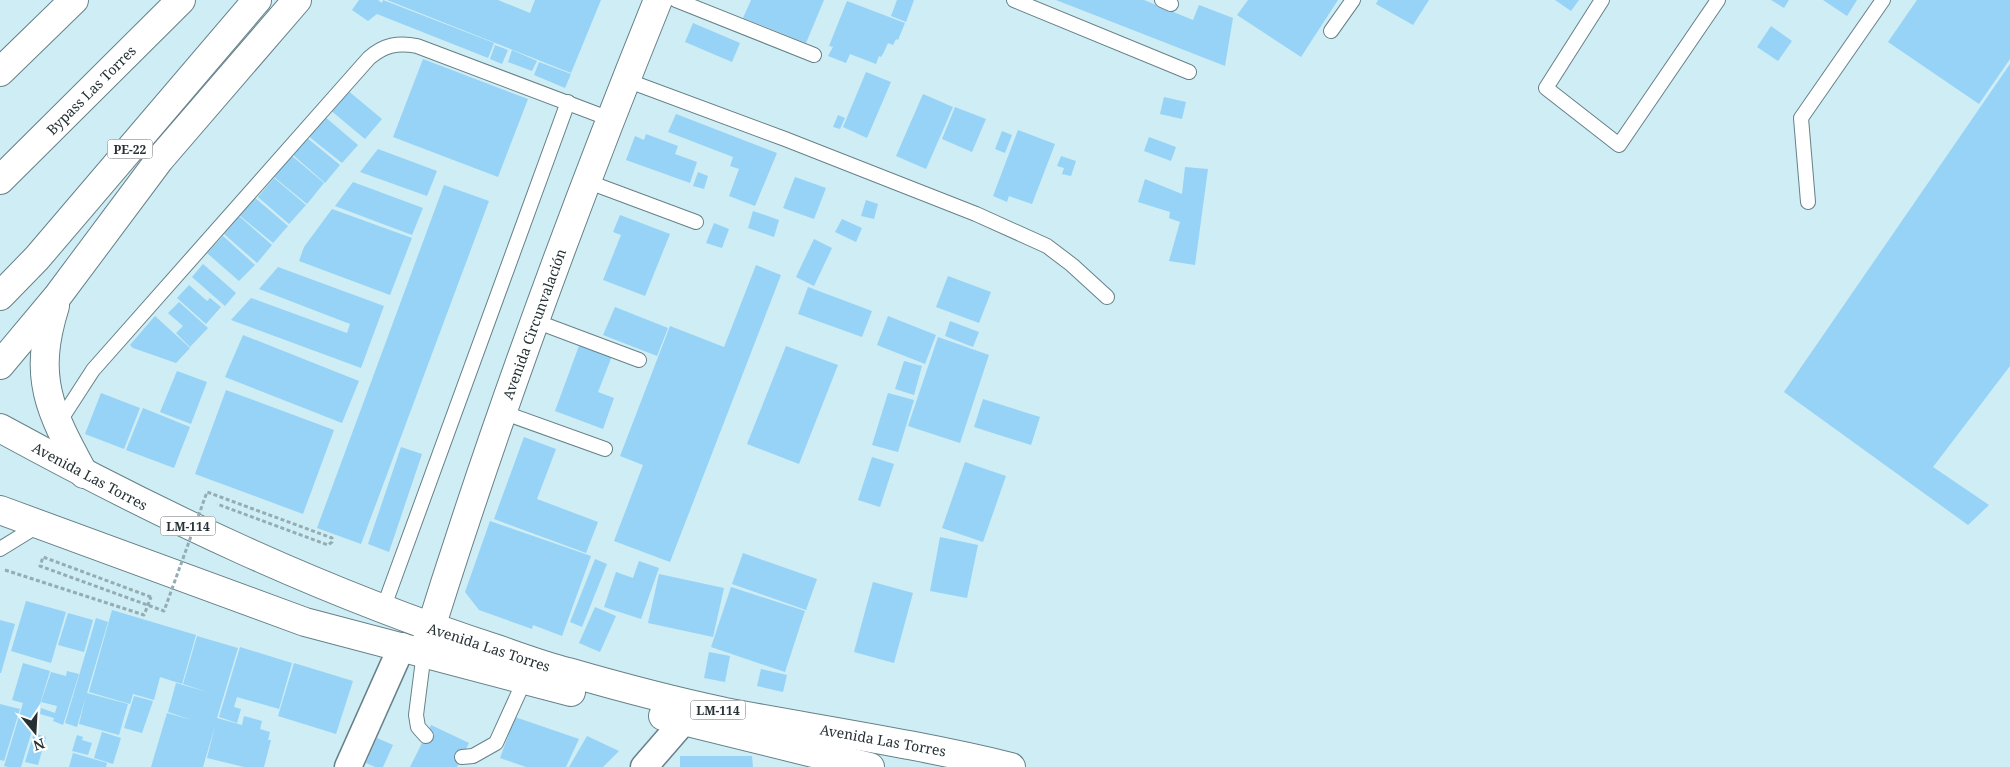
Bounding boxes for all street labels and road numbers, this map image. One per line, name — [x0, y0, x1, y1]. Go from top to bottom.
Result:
street label: Bypass Las Torres — [42, 41, 140, 139]
road number: PE-22 — [108, 140, 152, 158]
street label: Avenida Circunvalación — [498, 246, 570, 402]
street label: Avenida Las Torres — [29, 438, 151, 514]
road number: LM-114 — [160, 516, 216, 536]
street label: Avenida Las Torres — [425, 618, 553, 676]
road number: LM-114 — [690, 700, 746, 720]
street label: Avenida Las Torres — [818, 720, 948, 760]

